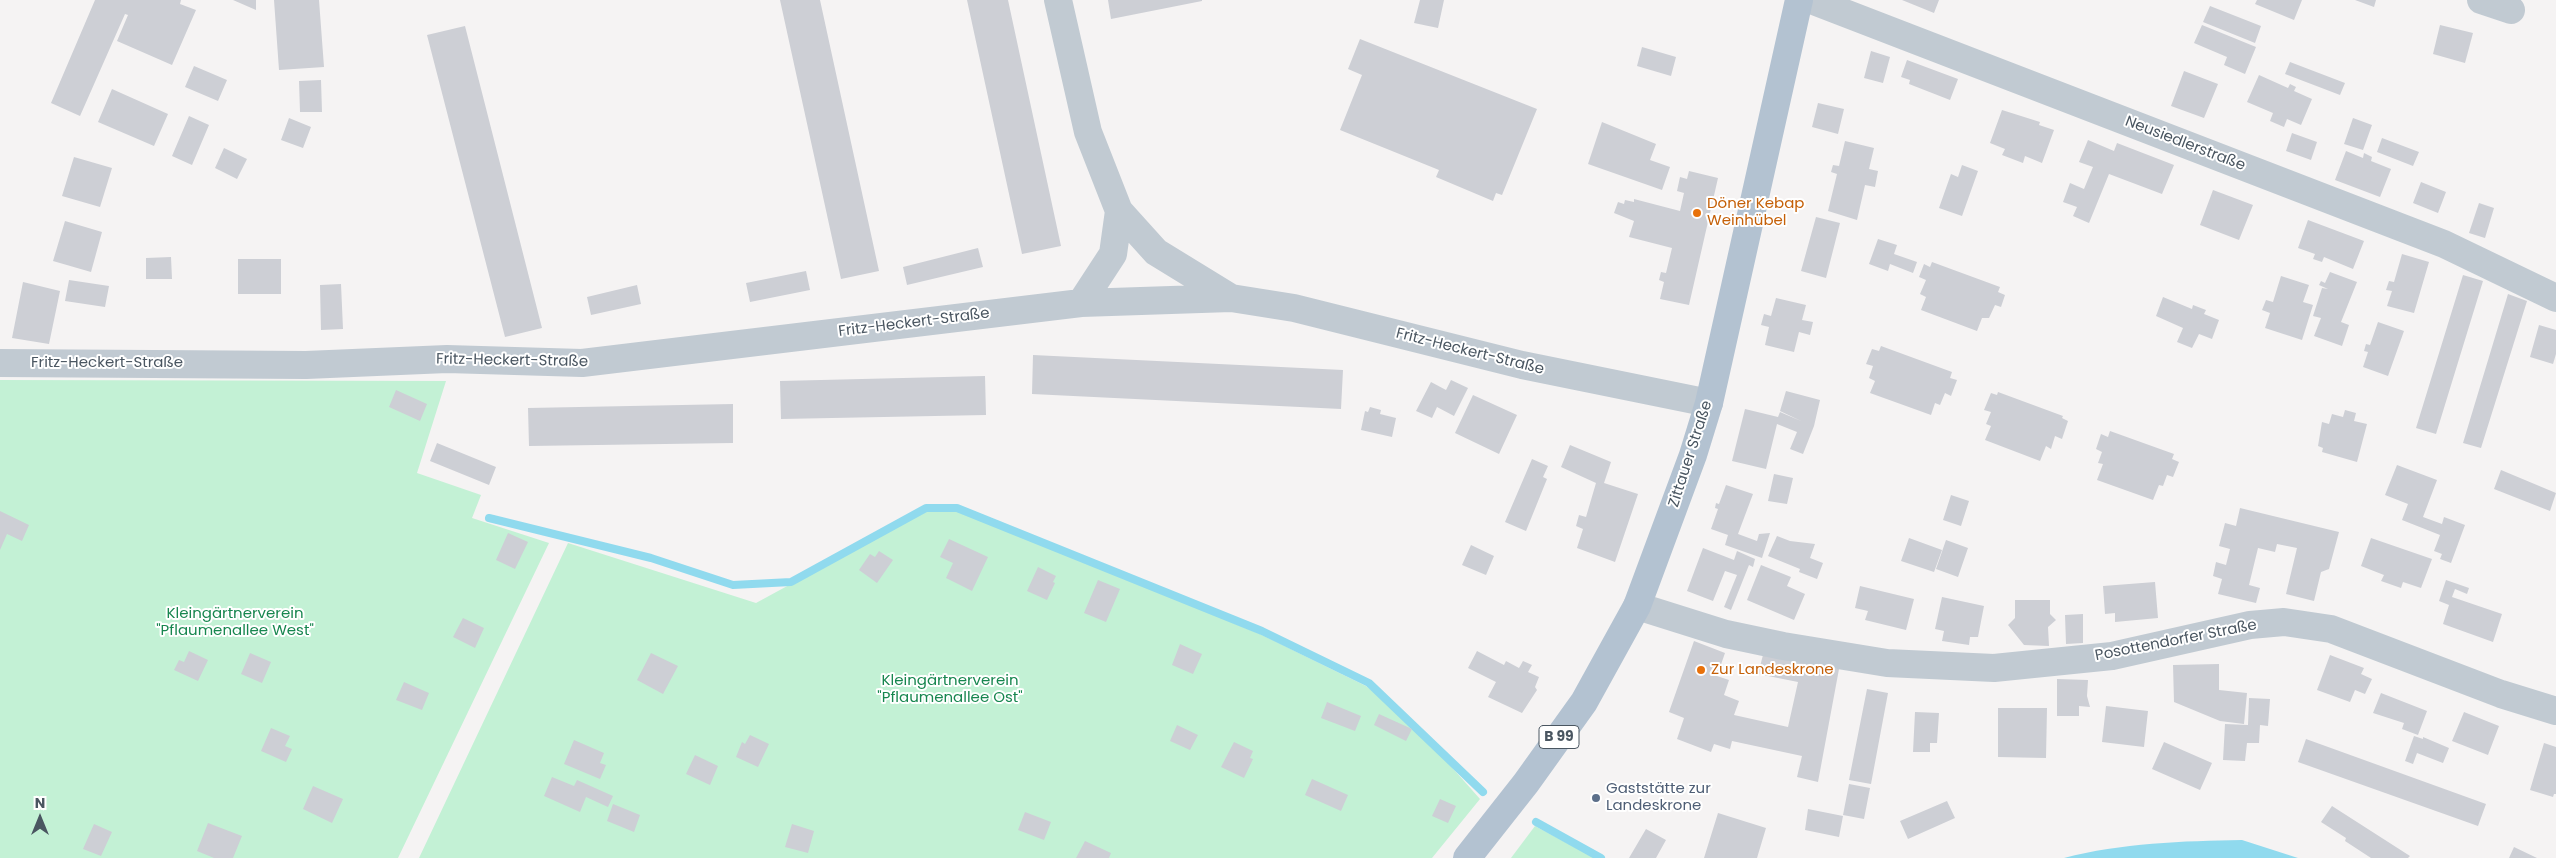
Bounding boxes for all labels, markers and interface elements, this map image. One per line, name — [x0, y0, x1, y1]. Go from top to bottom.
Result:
street label: Neusiedlerstraße — [2122, 113, 2248, 175]
place label: Döner Kebap Weinhübel — [1707, 195, 1804, 230]
marker: Döner Kebap Weinhübel — [1691, 207, 1703, 219]
street label: Fritz-Heckert-Straße — [837, 305, 991, 341]
street label: Fritz-Heckert-Straße — [1394, 325, 1546, 379]
street label: Fritz-Heckert-Straße — [436, 351, 588, 371]
street label: Fritz-Heckert-Straße — [31, 354, 183, 372]
street label: Zittauer Straße — [1665, 398, 1717, 510]
park label: Kleingärtnerverein "Pflaumenallee West" — [156, 605, 314, 640]
street label: Posottendorfer Straße — [2094, 616, 2258, 666]
place label: Zur Landeskrone — [1711, 661, 1834, 679]
marker: Zur Landeskrone — [1695, 664, 1707, 676]
park label: Kleingärtnerverein "Pflaumenallee Ost" — [877, 672, 1023, 707]
road number: B 99 — [1539, 726, 1579, 749]
place label: Gaststätte zur Landeskrone — [1606, 780, 1711, 815]
marker: Gaststätte zur Landeskrone — [1590, 792, 1602, 804]
north arrow — [15, 793, 65, 843]
text: N — [35, 793, 45, 813]

